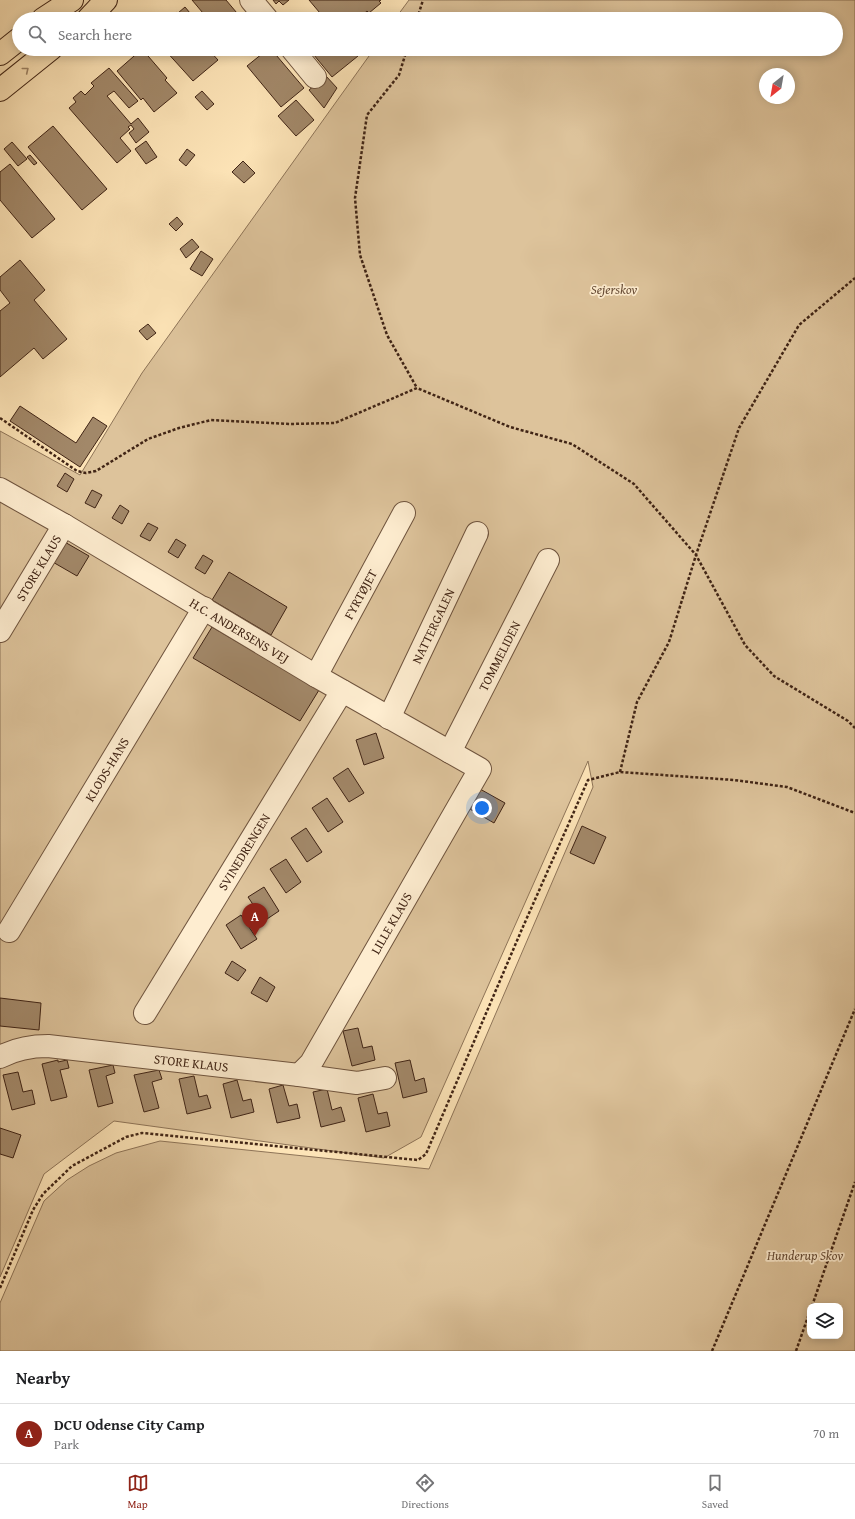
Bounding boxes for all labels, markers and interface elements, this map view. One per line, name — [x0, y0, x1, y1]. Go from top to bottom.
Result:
search box — [12, 12, 843, 56]
icon: search — [26, 23, 48, 45]
text: Search here — [58, 24, 132, 45]
one-way arrow — [21, 67, 28, 74]
north arrow — [759, 68, 795, 104]
park label: Sejerskov — [591, 280, 637, 299]
street label: STORE KLAUS — [11, 531, 66, 605]
street label: FYRTØJET — [339, 565, 382, 623]
street label: NATTERGALEN — [407, 585, 460, 667]
street label: H.C. ANDERSENS VEJ — [186, 593, 293, 668]
street label: TOMMELIDEN — [474, 617, 526, 694]
street label: KLODS-HANS — [80, 734, 134, 805]
your location — [472, 798, 492, 818]
street label: SVINEDRENGEN — [213, 809, 275, 894]
street label: LILLE KLAUS — [366, 889, 417, 958]
pin: A — [242, 903, 268, 936]
street label: STORE KLAUS — [153, 1049, 230, 1077]
park label: Hunderup Skov — [766, 1246, 843, 1265]
map controls — [807, 1303, 843, 1339]
button: layers — [807, 1303, 843, 1339]
text: Nearby — [16, 1365, 70, 1390]
text: DCU Odense City Camp — [54, 1414, 204, 1435]
text: A — [25, 1424, 33, 1443]
text: 70 m — [813, 1424, 839, 1443]
text: Park — [54, 1435, 79, 1454]
tab: Map — [127, 1472, 149, 1512]
tab: Directions — [402, 1472, 449, 1512]
tab: Saved — [702, 1472, 728, 1512]

